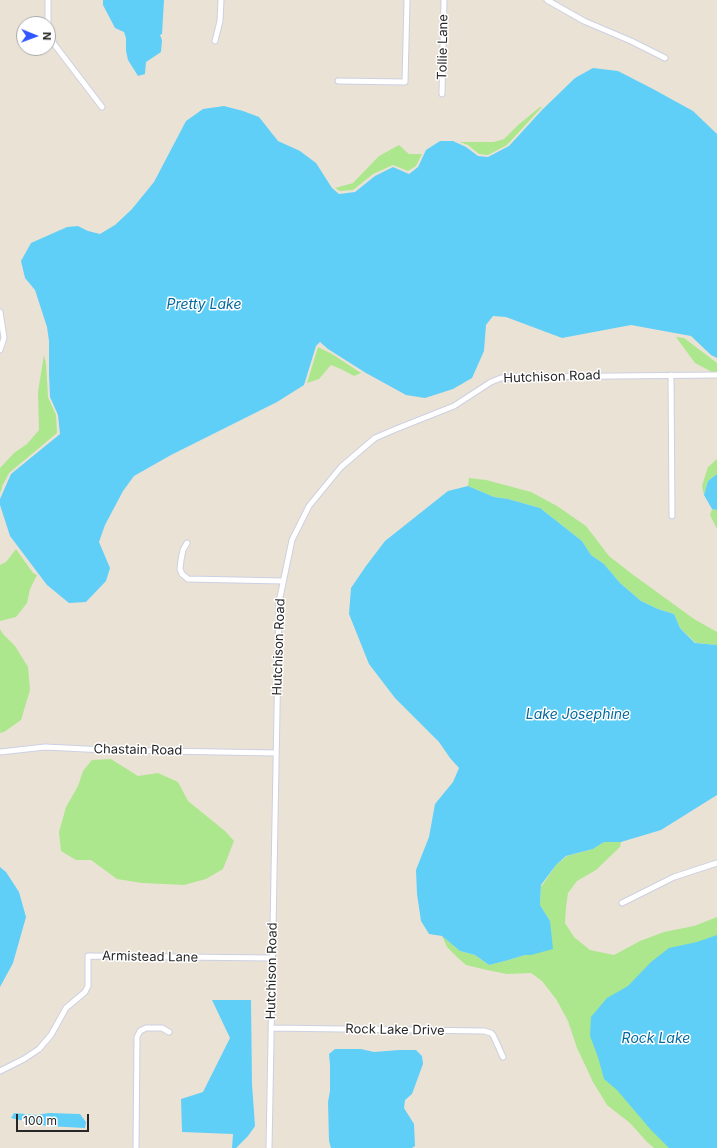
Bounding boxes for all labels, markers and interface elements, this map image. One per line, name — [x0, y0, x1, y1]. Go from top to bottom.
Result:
street label: Tollie Lane — [435, 14, 451, 80]
north arrow — [16, 16, 56, 56]
text: N — [40, 32, 54, 41]
water label: Pretty Lake — [167, 297, 241, 313]
street label: Hutchison Road — [503, 368, 601, 386]
street label: Hutchison Road — [270, 598, 288, 696]
water label: Lake Josephine — [526, 707, 630, 723]
street label: Chastain Road — [93, 741, 183, 759]
street label: Hutchison Road — [263, 922, 281, 1020]
street label: Armistead Lane — [102, 948, 198, 966]
street label: Rock Lake Drive — [345, 1021, 445, 1039]
water label: Rock Lake — [622, 1031, 690, 1047]
scale bar — [18, 1106, 91, 1132]
text: 100 m — [23, 1113, 57, 1128]

